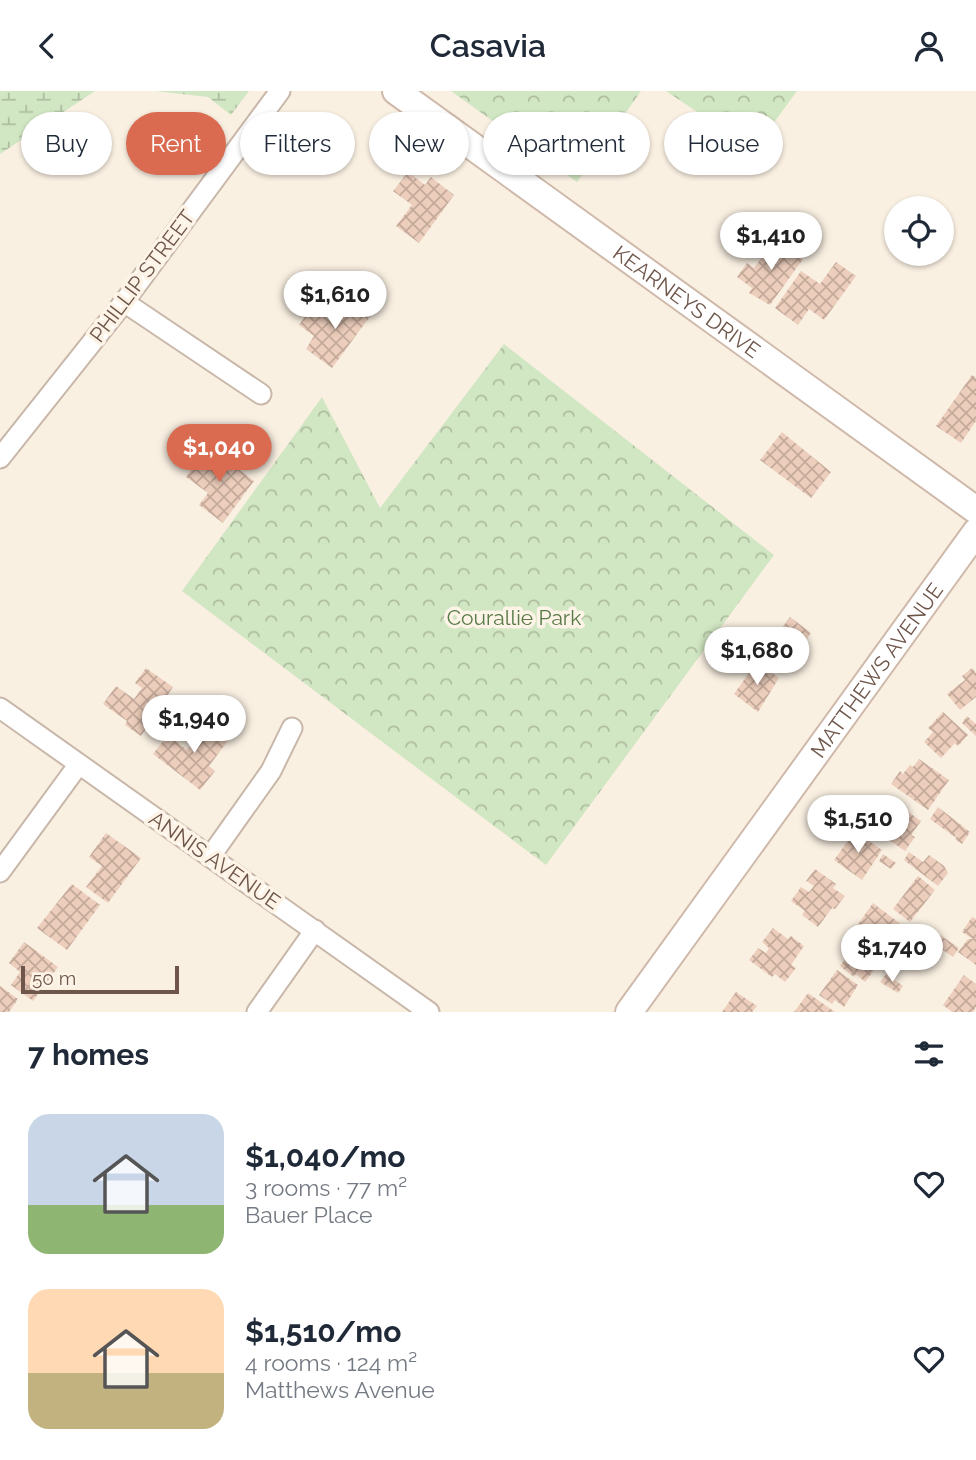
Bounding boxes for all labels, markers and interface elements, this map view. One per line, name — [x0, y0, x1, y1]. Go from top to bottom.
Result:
icon: back — [28, 27, 66, 65]
text: Casavia — [430, 27, 546, 64]
icon: person — [910, 27, 948, 65]
chip: Buy — [21, 112, 112, 175]
chip: Rent — [126, 112, 226, 175]
chip: Filters — [240, 112, 355, 175]
chip: New — [369, 112, 469, 175]
chip: Apartment — [483, 112, 650, 175]
chip: House — [664, 112, 783, 175]
map controls — [884, 196, 954, 266]
button: locate — [884, 196, 954, 266]
street label: PHILLIP STREET — [84, 205, 200, 347]
pin: $1,410 — [714, 213, 828, 272]
text: $1,410 — [736, 221, 806, 248]
street label: KEARNEYS DRIVE — [609, 240, 765, 363]
pin: $1,610 — [278, 271, 392, 331]
text: $1,610 — [300, 280, 370, 307]
pin: $1,040 — [162, 425, 276, 484]
text: $1,040 — [183, 433, 255, 460]
street label: MATTHEWS AVENUE — [805, 578, 948, 762]
park label: Courallie Park — [447, 605, 581, 630]
pin: $1,680 — [700, 627, 814, 687]
text: $1,680 — [720, 636, 794, 663]
pin: $1,940 — [137, 695, 251, 755]
text: $1,940 — [158, 704, 230, 731]
pin: $1,510 — [801, 795, 915, 855]
text: $1,510 — [823, 804, 893, 831]
street label: ANNIS AVENUE — [145, 806, 285, 914]
pin: $1,740 — [835, 925, 949, 984]
text: $1,740 — [857, 933, 927, 960]
scale bar — [21, 963, 178, 995]
text: 50 m — [32, 967, 76, 989]
icon: filters — [910, 1035, 948, 1073]
text: 7 homes — [28, 1037, 149, 1072]
text: $1,040/mo — [245, 1139, 406, 1174]
icon: home — [84, 1142, 168, 1226]
icon: heart — [910, 1165, 948, 1203]
text: 3 rooms · 77 m² — [245, 1174, 407, 1201]
text: Bauer Place — [245, 1201, 373, 1228]
text: $1,510/mo — [245, 1314, 401, 1349]
icon: home — [84, 1317, 168, 1401]
icon: heart — [910, 1340, 948, 1378]
text: 4 rooms · 124 m² — [245, 1349, 417, 1376]
text: Matthews Avenue — [245, 1376, 435, 1403]

